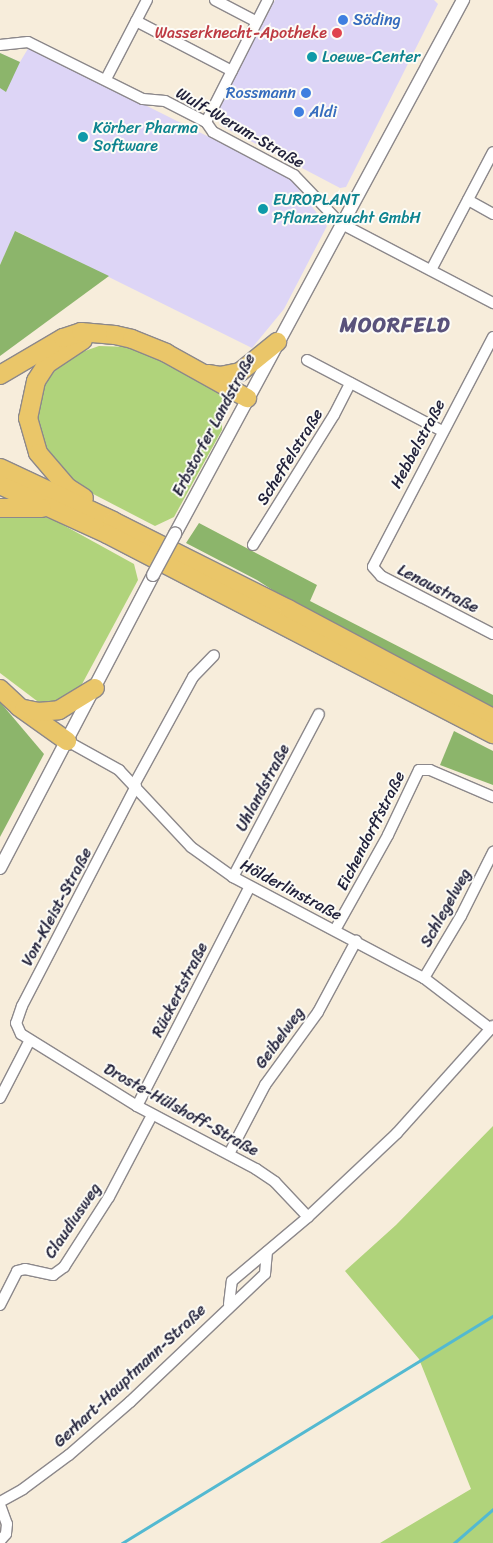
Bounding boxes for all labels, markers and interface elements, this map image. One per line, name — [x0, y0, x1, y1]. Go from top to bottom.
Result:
place label: Söding — [353, 10, 401, 30]
marker: Söding — [337, 14, 349, 26]
place label: Wasserknecht-Apotheke — [155, 23, 327, 43]
marker: Wasserknecht-Apotheke — [331, 27, 343, 39]
place label: Loewe-Center — [322, 47, 420, 67]
marker: Loewe-Center — [306, 51, 318, 63]
street label: Wulf-Werum-Straße — [172, 83, 308, 173]
place label: Rossmann — [226, 83, 296, 103]
marker: Rossmann — [300, 87, 312, 99]
place label: Aldi — [309, 102, 337, 122]
marker: Aldi — [293, 106, 305, 118]
place label: Körber Pharma Software — [93, 118, 198, 156]
marker: Körber Pharma Software — [77, 131, 89, 143]
place label: EUROPLANT Pflanzenzucht GmbH — [273, 190, 421, 228]
marker: EUROPLANT Pflanzenzucht GmbH — [257, 203, 269, 215]
district label: MOORFELD — [339, 312, 451, 338]
street label: Erbstorfer Landstraße — [169, 351, 259, 499]
street label: Hebbelstraße — [387, 396, 449, 492]
street label: Scheffelstraße — [253, 405, 327, 509]
street label: Lenaustraße — [394, 560, 482, 618]
street label: Uhlandstraße — [232, 741, 294, 835]
street label: Eichendorffstraße — [333, 768, 409, 894]
street label: Von-Kleist-Straße — [18, 845, 96, 969]
street label: Hölderlinstraße — [237, 855, 345, 925]
street label: Schlegelweg — [417, 865, 475, 951]
street label: Rückertstraße — [148, 939, 212, 1041]
street label: Geibelweg — [251, 1004, 309, 1072]
street label: Droste-Hülshoff-Straße — [100, 1059, 262, 1161]
street label: Claudiusweg — [41, 1180, 105, 1262]
street label: Gerhart-Hauptmann-Straße — [50, 1300, 210, 1452]

